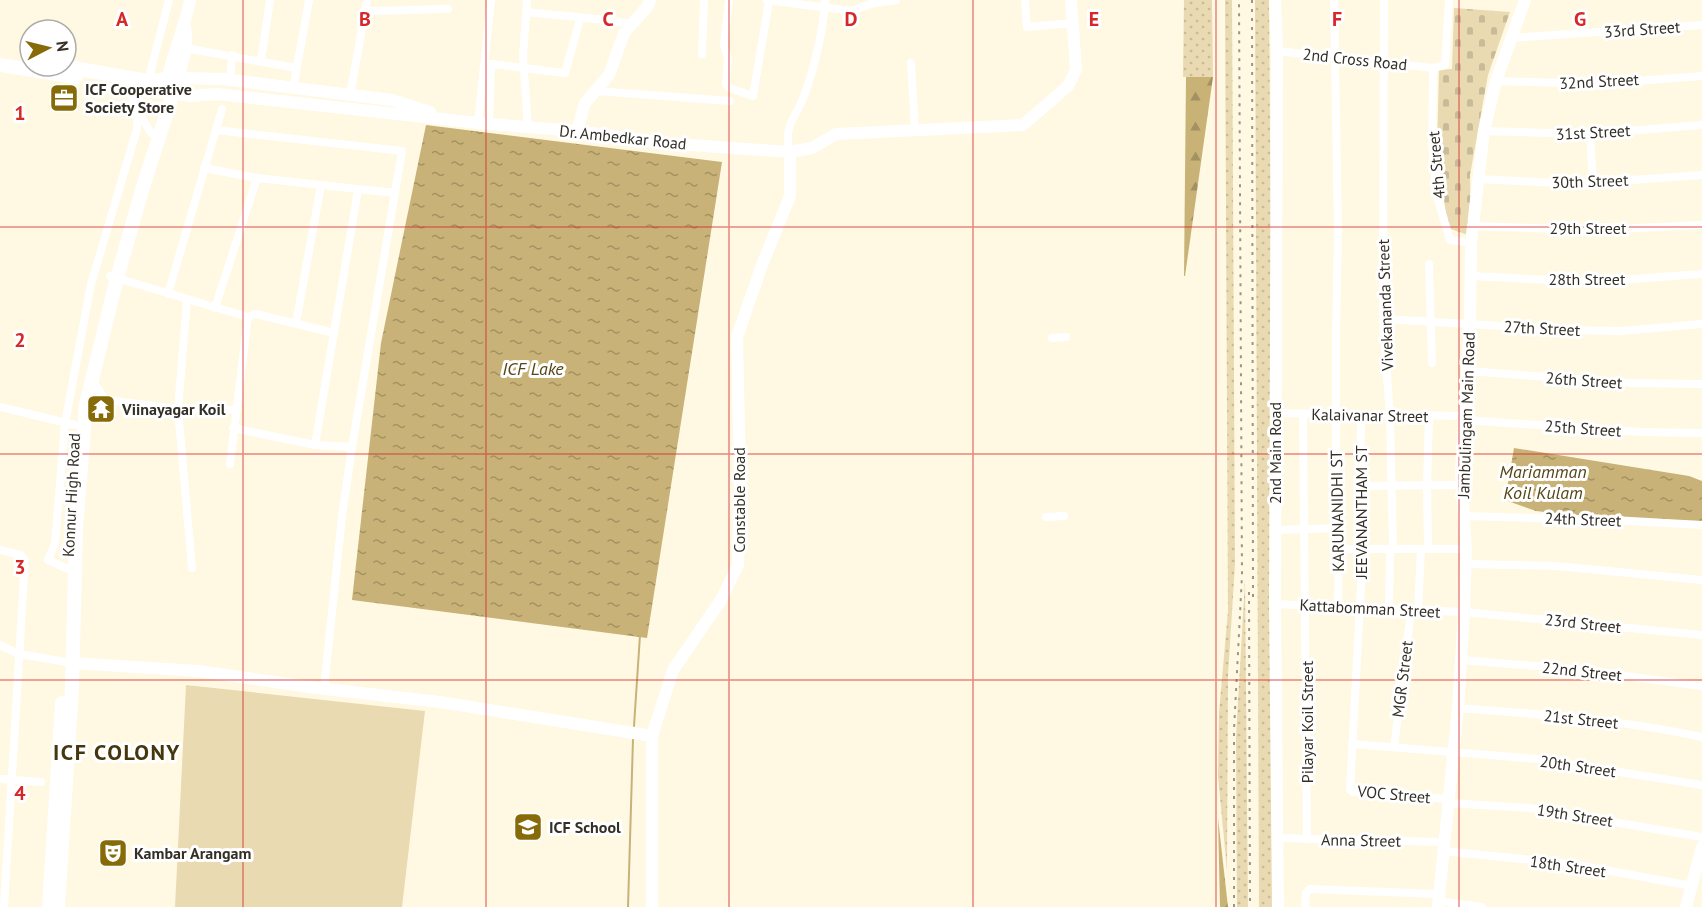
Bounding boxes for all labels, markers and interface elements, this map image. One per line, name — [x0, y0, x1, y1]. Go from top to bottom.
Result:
text: A — [116, 6, 129, 32]
text: B — [359, 6, 371, 32]
text: C — [602, 6, 614, 32]
text: D — [845, 6, 858, 32]
text: E — [1089, 6, 1099, 32]
text: F — [1332, 6, 1342, 32]
text: G — [1574, 6, 1586, 32]
street label: 33rd Street — [1603, 16, 1681, 42]
north arrow — [18, 18, 78, 78]
text: N — [52, 40, 73, 53]
street label: 2nd Cross Road — [1302, 44, 1408, 74]
street label: 32nd Street — [1559, 69, 1640, 93]
place label: ICF Cooperative Society Store — [85, 79, 192, 117]
office icon: ICF Cooperative Society Store — [48, 82, 80, 114]
text: 1 — [14, 100, 26, 126]
street label: Dr. Ambedkar Road — [558, 120, 688, 154]
street label: 31st Street — [1555, 120, 1631, 144]
street label: 4th Street — [1423, 130, 1449, 200]
street label: 30th Street — [1551, 170, 1629, 192]
street label: 29th Street — [1550, 218, 1627, 238]
street label: Vivekananda Street — [1373, 238, 1397, 372]
street label: 28th Street — [1549, 269, 1626, 289]
street label: 27th Street — [1503, 316, 1581, 340]
text: 2 — [14, 327, 26, 353]
street label: Jambulingam Main Road — [1453, 332, 1479, 499]
water label: ICF Lake — [502, 357, 564, 380]
street label: 26th Street — [1545, 367, 1624, 393]
temple icon: Viinayagar Koil — [85, 393, 117, 425]
place label: Viinayagar Koil — [121, 399, 226, 419]
street label: 2nd Main Road — [1265, 402, 1285, 504]
street label: Kalaivanar Street — [1311, 404, 1429, 426]
street label: 25th Street — [1544, 415, 1623, 441]
street label: Konnur High Road — [58, 433, 84, 557]
street label: JEEVANANTHAM ST — [1351, 445, 1371, 580]
street label: Constable Road — [729, 447, 749, 553]
street label: KARUNANIDHI ST — [1326, 450, 1348, 572]
water label: Mariamman Koil Kulam — [1499, 460, 1587, 504]
street label: 24th Street — [1544, 508, 1622, 530]
text: 3 — [14, 554, 26, 580]
street label: Kattabomman Street — [1299, 594, 1442, 622]
street label: 23rd Street — [1544, 609, 1623, 637]
street label: MGR Street — [1387, 639, 1417, 718]
street label: 22nd Street — [1541, 657, 1623, 685]
street label: Pilayar Koil Street — [1297, 660, 1317, 783]
street label: 21st Street — [1543, 705, 1620, 733]
district label: ICF COLONY — [53, 738, 181, 766]
street label: 20th Street — [1539, 751, 1618, 781]
text: 4 — [14, 780, 26, 806]
street label: VOC Street — [1356, 781, 1432, 807]
street label: 19th Street — [1536, 799, 1615, 831]
school or university icon: ICF School — [512, 811, 544, 843]
place label: ICF School — [549, 817, 621, 837]
street label: Anna Street — [1321, 829, 1402, 851]
theatre icon: Kambar Arangam — [97, 837, 129, 869]
place label: Kambar Arangam — [134, 843, 251, 863]
street label: 18th Street — [1529, 851, 1608, 881]

